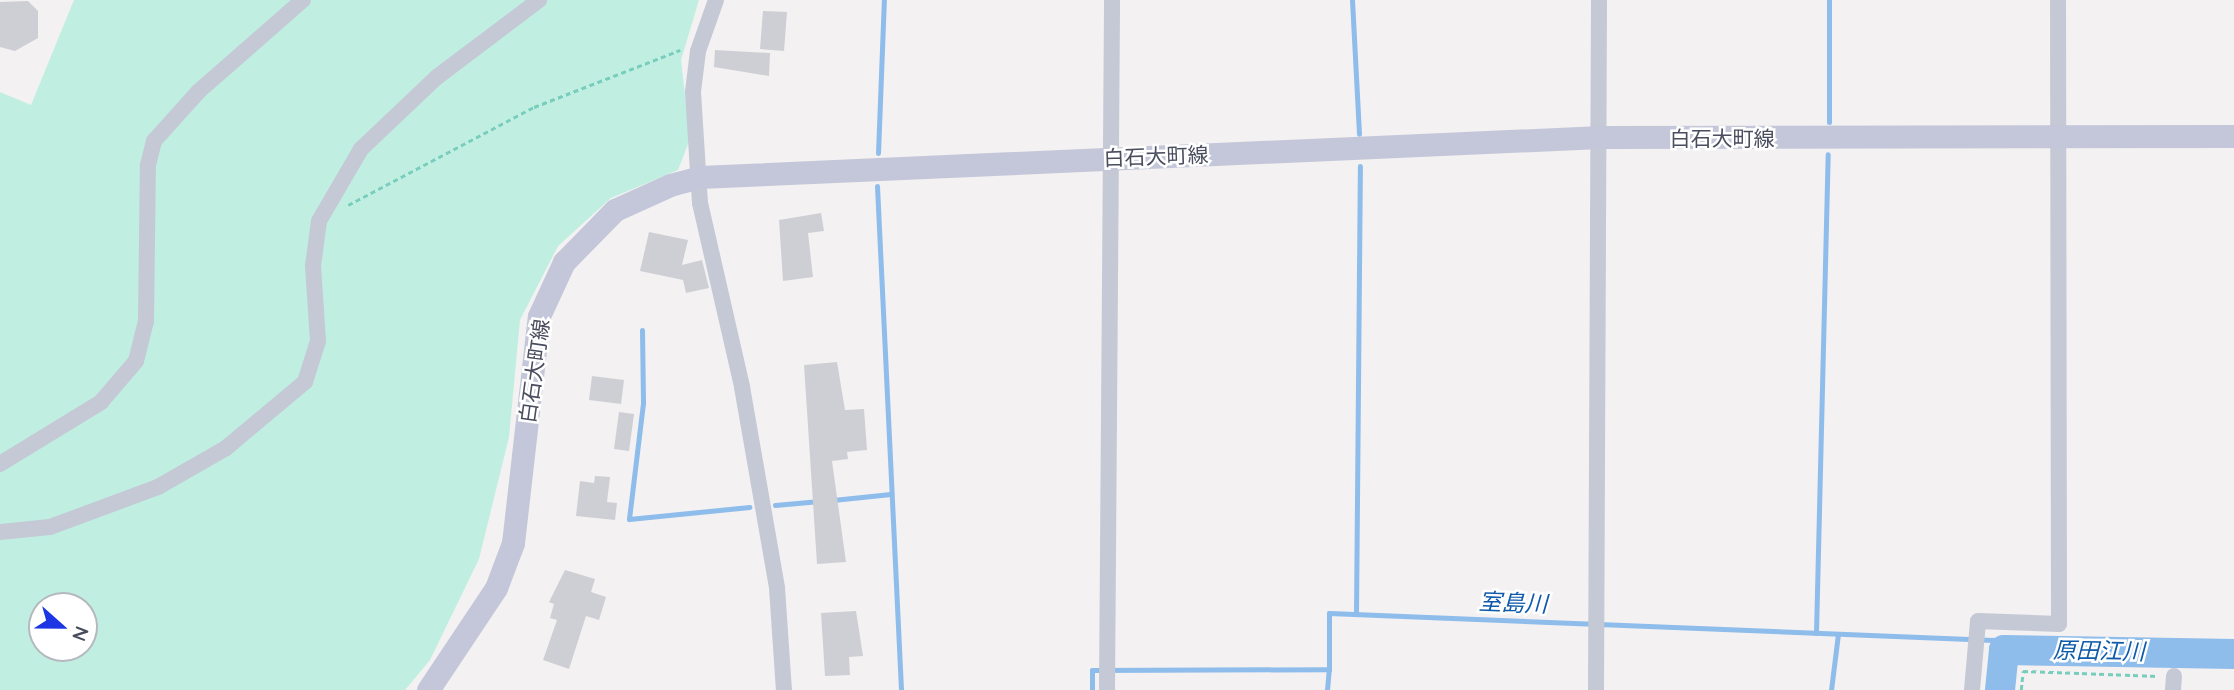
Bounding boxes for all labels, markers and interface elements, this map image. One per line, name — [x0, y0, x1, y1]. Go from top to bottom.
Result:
street label: 白石大町線 — [1670, 125, 1774, 151]
street label: 白石大町線 — [1103, 142, 1209, 170]
street label: 白石大町線 — [514, 317, 554, 425]
water label: 室島川 — [1478, 588, 1548, 618]
north arrow — [28, 592, 98, 662]
text: N — [67, 623, 94, 645]
water label: 原田江川 — [2053, 636, 2145, 666]

